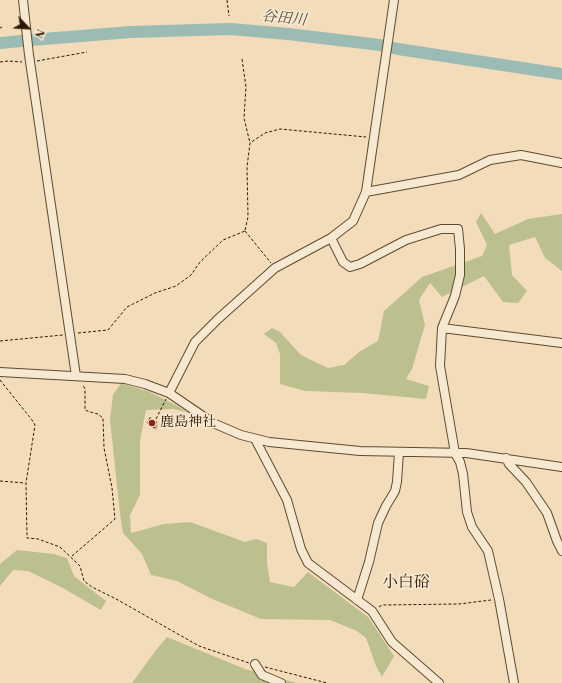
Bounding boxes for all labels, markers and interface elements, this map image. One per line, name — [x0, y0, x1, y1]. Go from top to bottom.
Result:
north arrow — [8, 8, 48, 48]
water label: 谷田川 — [261, 8, 307, 30]
text: N — [31, 26, 47, 40]
place label: 鹿島神社 — [160, 415, 216, 431]
marker: 鹿島神社 — [147, 418, 157, 428]
district label: 小白硲 — [382, 573, 430, 593]

